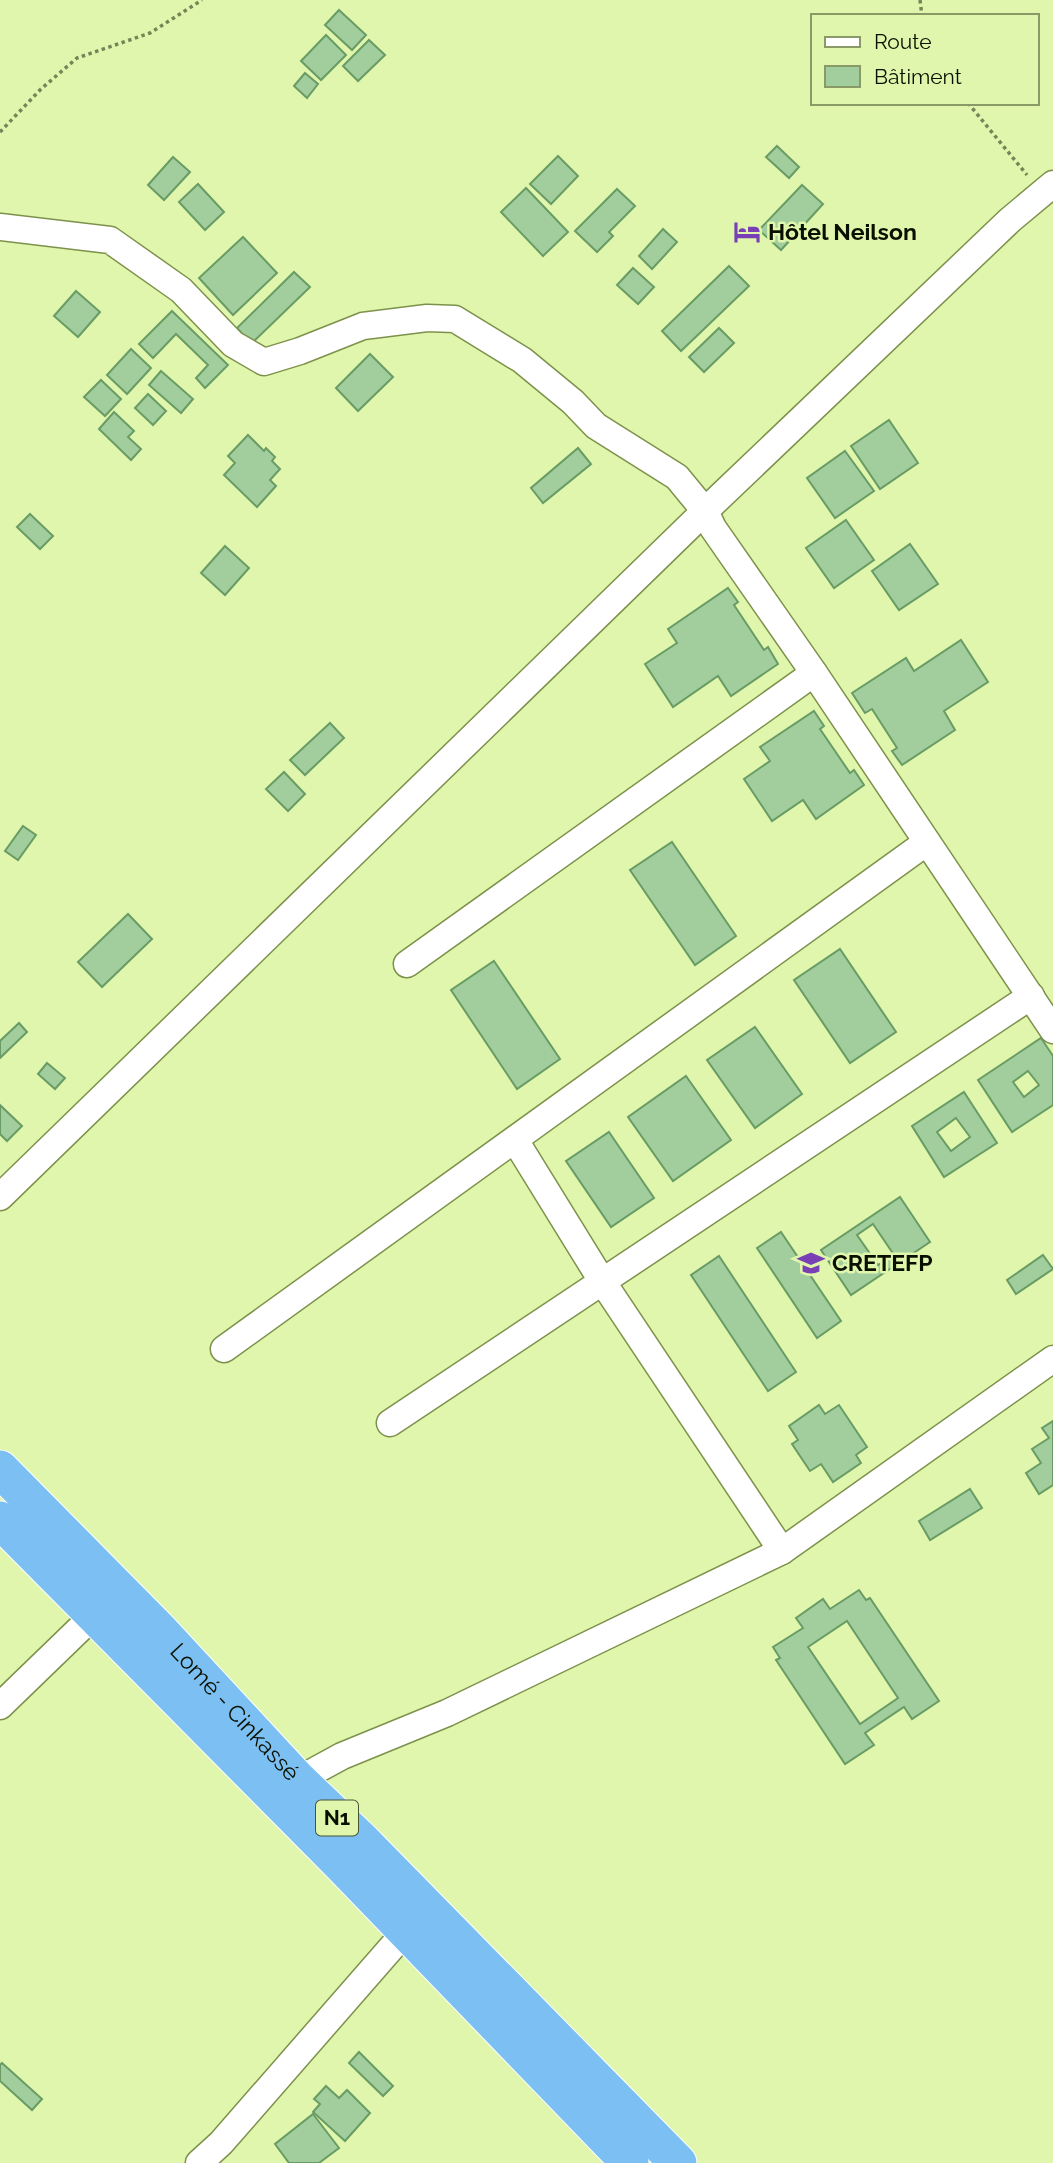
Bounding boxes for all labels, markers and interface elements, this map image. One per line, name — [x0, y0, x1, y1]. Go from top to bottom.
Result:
legend — [811, 14, 1039, 105]
text: Route — [874, 29, 932, 54]
text: Bâtiment — [874, 64, 962, 89]
hotel icon: Hôtel Neilson — [732, 217, 762, 247]
place label: Hôtel Neilson — [768, 218, 917, 245]
school or university icon: CRETEFP — [796, 1248, 826, 1278]
place label: CRETEFP — [832, 1249, 933, 1276]
street label: Lomé - Cinkassé — [165, 1637, 306, 1786]
road number: N1 — [316, 1800, 358, 1836]

